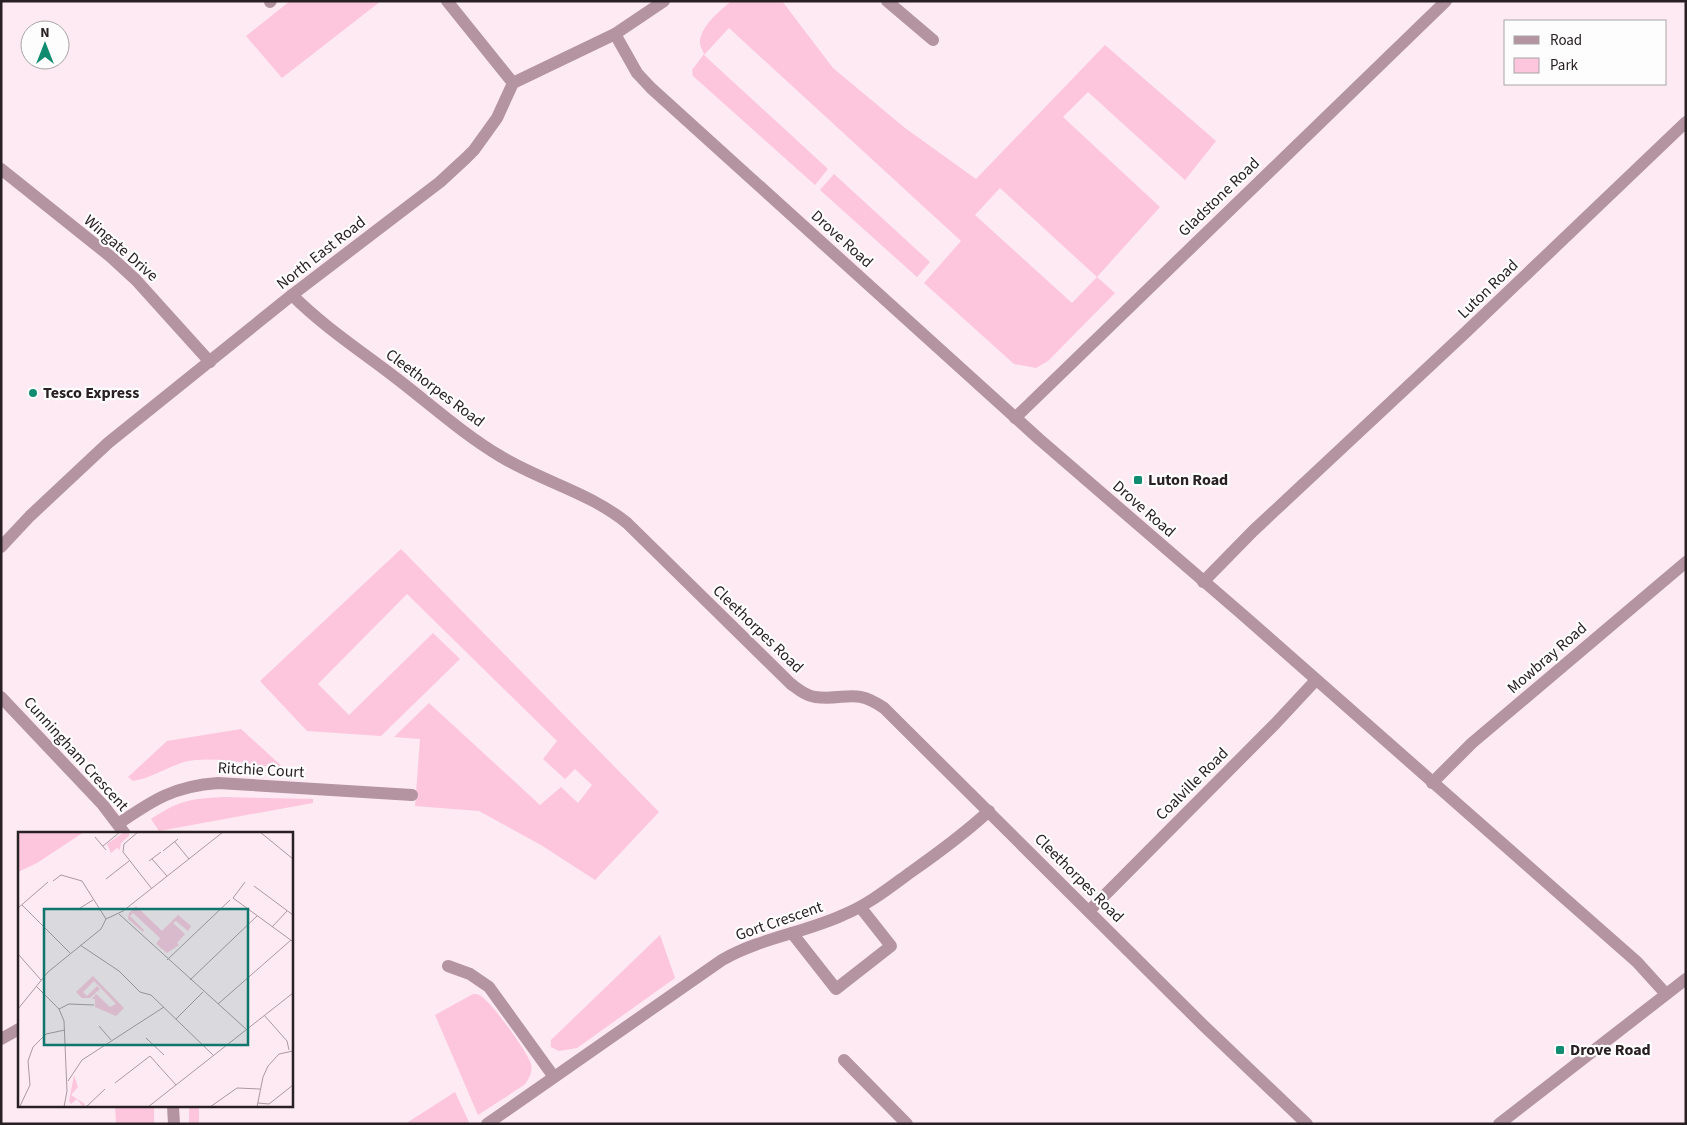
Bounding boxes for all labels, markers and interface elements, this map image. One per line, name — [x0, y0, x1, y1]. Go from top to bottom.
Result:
north arrow — [20, 20, 70, 70]
legend — [1504, 20, 1667, 85]
text: N — [40, 23, 50, 43]
text: Road — [1550, 30, 1582, 51]
text: Park — [1550, 55, 1579, 76]
street label: Gladstone Road — [1173, 152, 1265, 242]
street label: Drove Road — [806, 205, 878, 273]
street label: Wingate Drive — [79, 210, 163, 286]
street label: North East Road — [272, 211, 370, 295]
street label: Luton Road — [1453, 255, 1523, 323]
street label: Cleethorpes Road — [381, 344, 489, 432]
place label: Tesco Express — [43, 382, 139, 404]
marker: Tesco Express — [27, 387, 39, 399]
place label: Luton Road — [1148, 469, 1228, 491]
marker: Luton Road — [1132, 474, 1144, 486]
street label: Drove Road — [1108, 476, 1180, 542]
street label: Cleethorpes Road — [708, 580, 808, 678]
street label: Mowbray Road — [1502, 617, 1592, 699]
street label: Cunningham Crescent — [19, 692, 134, 817]
street label: Coalville Road — [1151, 743, 1233, 825]
street label: Ritchie Court — [217, 757, 305, 783]
street label: Cleethorpes Road — [1029, 828, 1129, 928]
inset map — [18, 832, 292, 1108]
street label: Gort Crescent — [732, 896, 826, 946]
place label: Drove Road — [1570, 1039, 1651, 1061]
marker: Drove Road — [1554, 1044, 1566, 1056]

